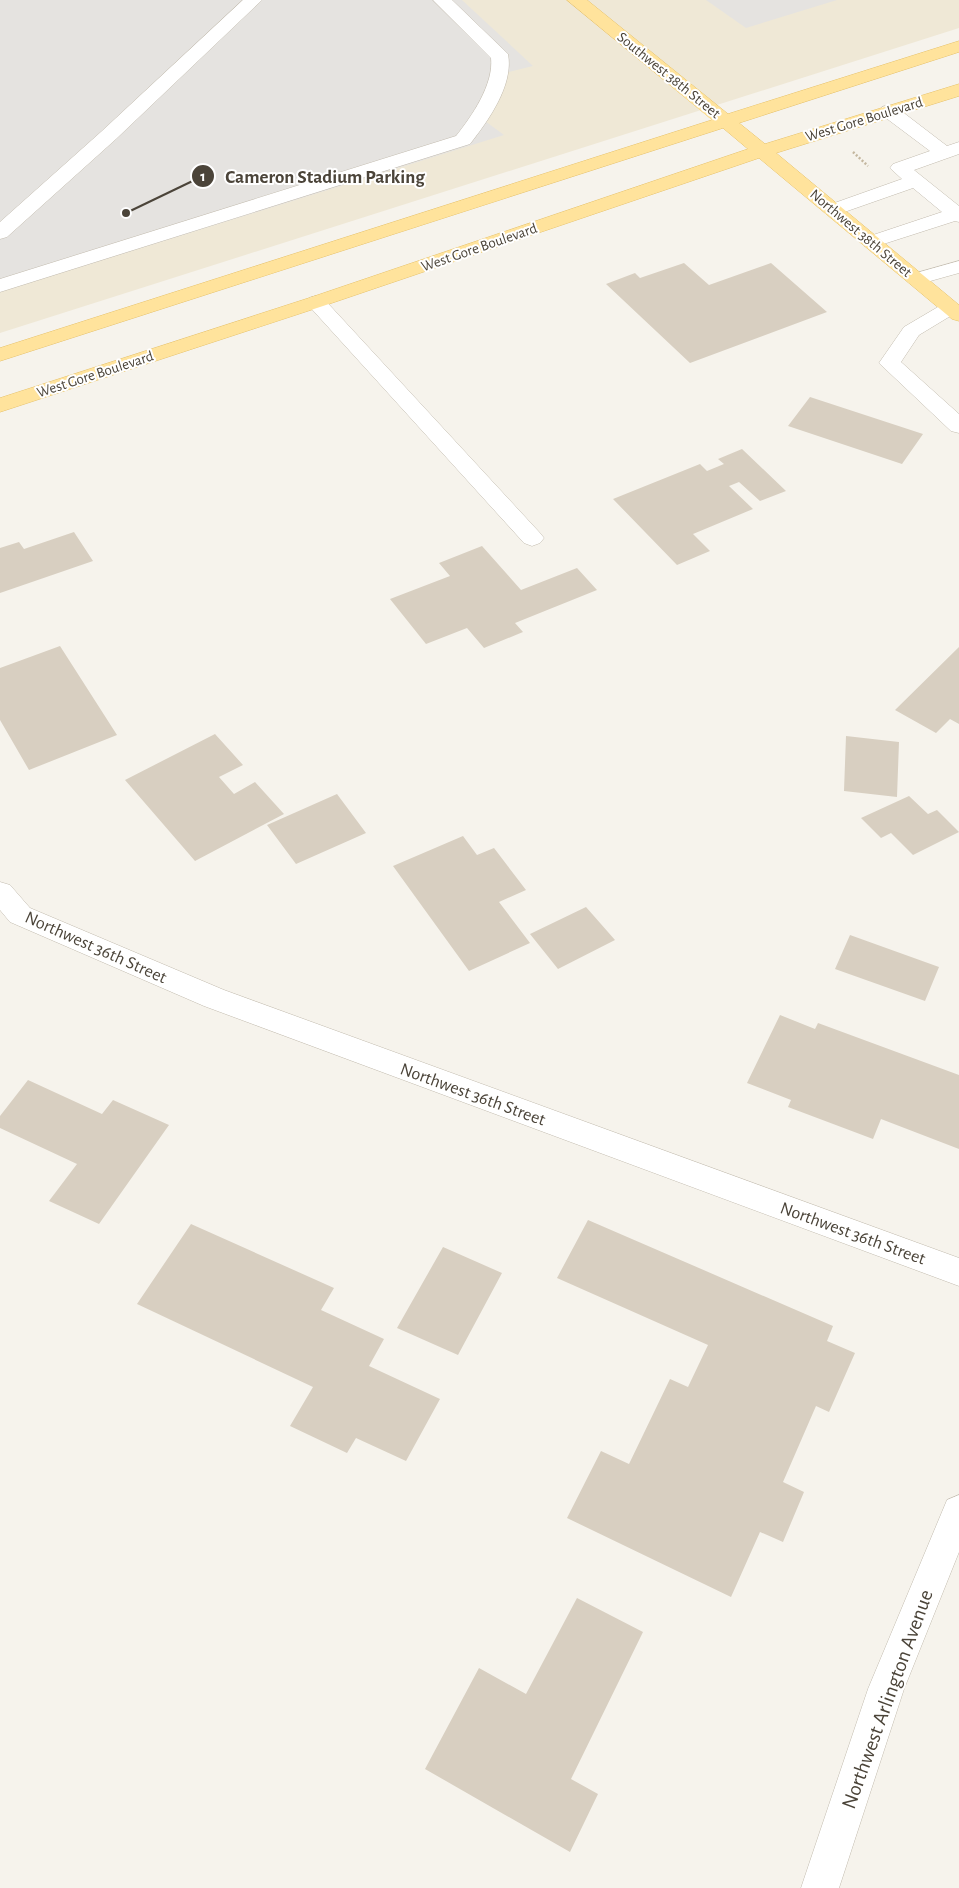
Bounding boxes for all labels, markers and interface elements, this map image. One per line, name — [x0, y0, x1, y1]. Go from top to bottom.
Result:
street label: Southwest 38th Street — [614, 29, 723, 121]
street label: West Gore Boulevard — [804, 94, 925, 144]
callout: Cameron Stadium Parking — [190, 159, 435, 193]
text: Cameron Stadium Parking — [225, 168, 425, 187]
text: 1 — [200, 169, 206, 184]
street label: Northwest 38th Street — [807, 187, 915, 280]
street label: West Gore Boulevard — [419, 221, 539, 274]
street label: West Gore Boulevard — [35, 348, 156, 400]
street label: Northwest 36th Street — [22, 909, 169, 987]
street label: Northwest 36th Street — [398, 1060, 548, 1130]
street label: Northwest 36th Street — [778, 1199, 928, 1269]
street label: Northwest Arlington Avenue — [838, 1587, 937, 1812]

